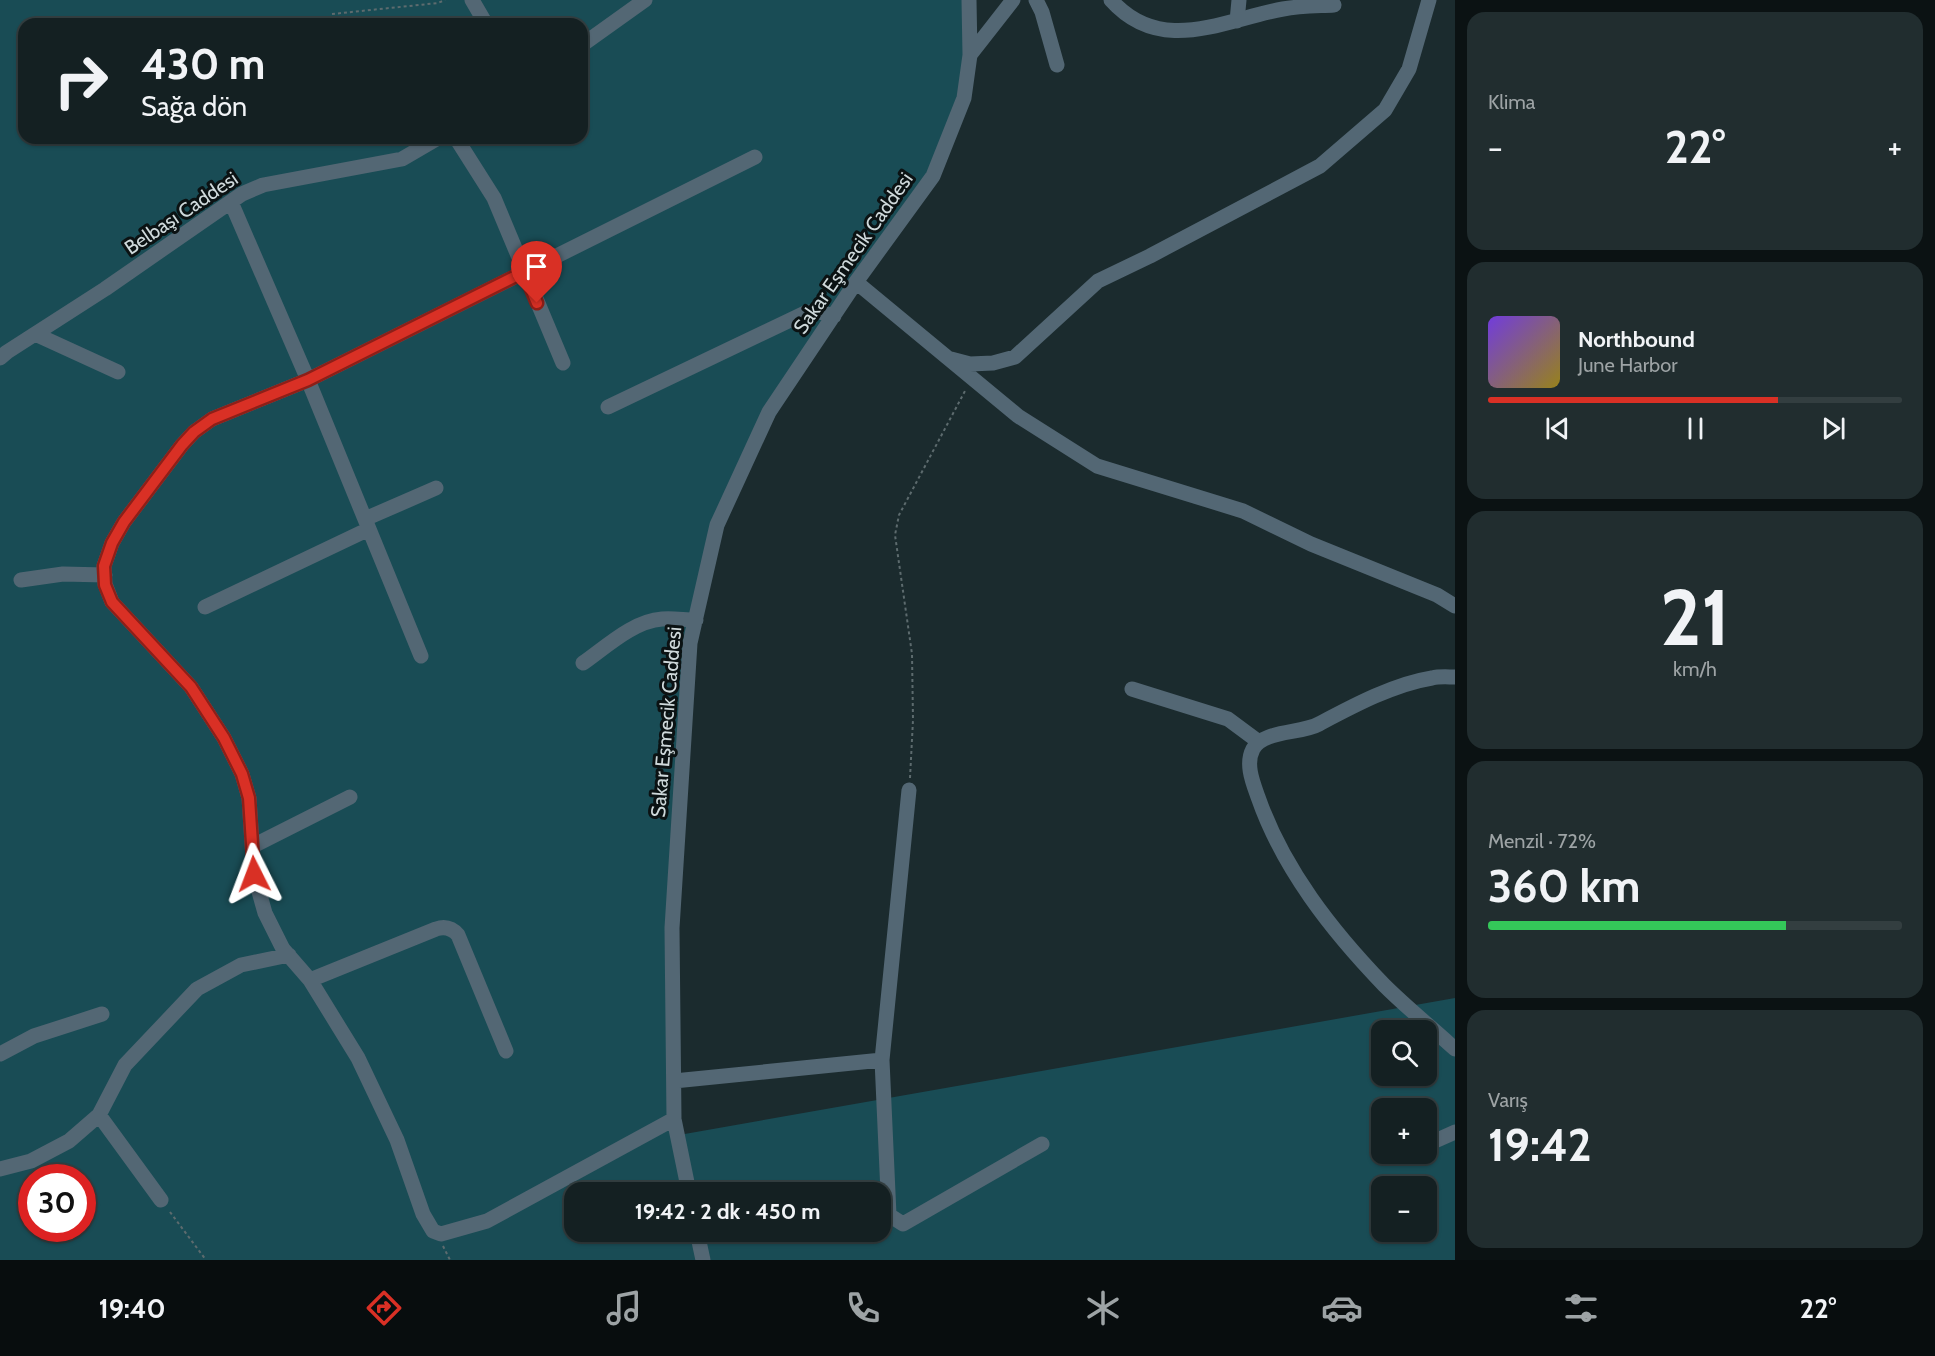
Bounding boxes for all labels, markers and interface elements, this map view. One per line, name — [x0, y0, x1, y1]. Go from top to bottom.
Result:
text: 430 m — [141, 38, 265, 90]
icon: right — [42, 42, 120, 120]
text: Sağa dön — [141, 90, 247, 123]
text: Klima — [1488, 90, 1535, 114]
text: 22° — [1665, 120, 1725, 174]
text: − — [1488, 127, 1503, 167]
text: + — [1887, 127, 1902, 167]
street label: Belbaşı Caddesi — [120, 166, 242, 260]
street label: Sakar Eşmecik Caddesi — [788, 168, 918, 338]
pin — [511, 241, 562, 303]
icon: arrive — [520, 250, 553, 283]
text: Northbound — [1578, 326, 1695, 353]
text: June Harbor — [1578, 353, 1678, 377]
icon: previous — [1541, 412, 1574, 445]
icon: pause — [1679, 412, 1712, 445]
icon: next — [1817, 412, 1850, 445]
text: 21 — [1660, 570, 1730, 665]
street label: Sakar Eşmecik Caddesi — [646, 626, 686, 818]
text: km/h — [1673, 657, 1717, 681]
text: Menzil · 72% — [1488, 829, 1596, 853]
position arrow — [222, 842, 286, 906]
text: 360 km — [1488, 859, 1640, 913]
map controls — [1371, 1020, 1437, 1242]
button: search — [1371, 1020, 1437, 1086]
text: Varış — [1488, 1088, 1528, 1112]
button: + — [1371, 1098, 1437, 1164]
text: 19:42 — [1488, 1118, 1592, 1172]
speed limit sign: 30 — [18, 1164, 96, 1242]
button: − — [1371, 1176, 1437, 1242]
text: 19:42 · 2 dk · 450 m — [635, 1198, 820, 1225]
icon: directions — [363, 1287, 405, 1329]
icon: music — [603, 1287, 645, 1329]
icon: phone — [842, 1287, 884, 1329]
icon: climate — [1082, 1287, 1124, 1329]
icon: car — [1321, 1287, 1363, 1329]
icon: filters — [1560, 1287, 1602, 1329]
text: 19:40 — [99, 1292, 166, 1325]
text: 22° — [1800, 1292, 1836, 1325]

